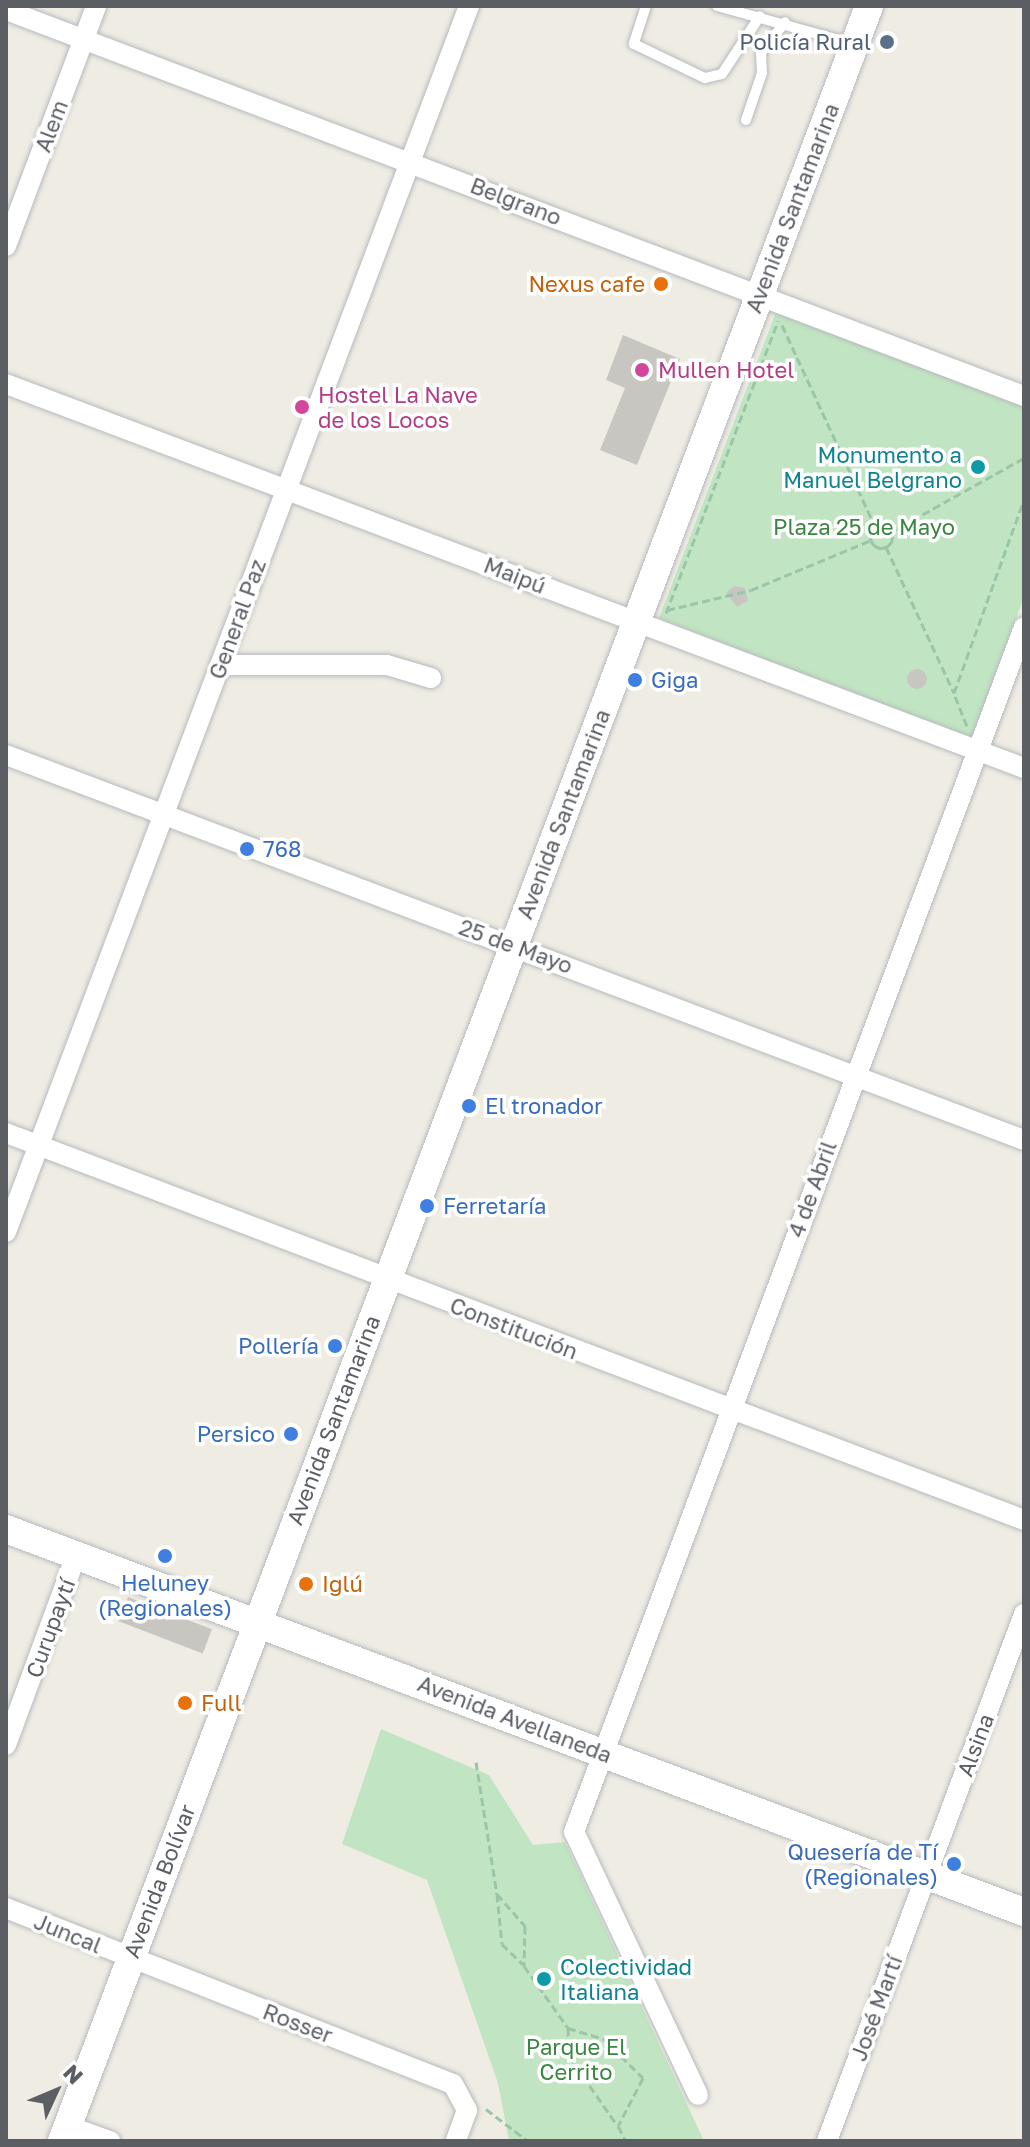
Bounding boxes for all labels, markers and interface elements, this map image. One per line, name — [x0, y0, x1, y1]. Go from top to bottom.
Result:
place label: Policía Rural — [739, 29, 871, 55]
marker: Policía Rural — [878, 33, 896, 51]
street label: Alem — [29, 96, 73, 156]
street label: Avenida Santamarina — [740, 99, 844, 317]
street label: Belgrano — [467, 172, 565, 230]
place label: Nexus cafe — [528, 271, 645, 297]
marker: Nexus cafe — [652, 275, 670, 293]
place label: Mullen Hotel — [658, 357, 794, 383]
marker: Mullen Hotel — [633, 361, 651, 379]
place label: Hostel La Nave de los Locos — [318, 381, 478, 432]
marker: Hostel La Nave de los Locos — [293, 398, 311, 416]
place label: Monumento a Manuel Belgrano — [783, 441, 962, 492]
marker: Monumento a Manuel Belgrano — [969, 458, 987, 476]
park label: Plaza 25 de Mayo — [773, 514, 955, 540]
street label: Maipú — [480, 551, 550, 599]
street label: General Paz — [203, 555, 271, 683]
place label: Giga — [651, 667, 698, 693]
marker: Giga — [626, 671, 644, 689]
street label: Avenida Santamarina — [511, 705, 615, 923]
place label: 768 — [263, 836, 301, 862]
marker: 768 — [238, 840, 256, 858]
street label: 25 de Mayo — [456, 913, 576, 979]
place label: El tronador — [485, 1093, 603, 1119]
marker: El tronador — [460, 1097, 478, 1115]
street label: 4 de Abril — [782, 1137, 842, 1241]
place label: Ferretaría — [443, 1193, 546, 1219]
marker: Ferretaría — [418, 1197, 436, 1215]
street label: Constitución — [446, 1292, 582, 1364]
street label: Avenida Santamarina — [281, 1311, 385, 1529]
place label: Pollería — [238, 1333, 319, 1359]
marker: Pollería — [326, 1337, 344, 1355]
place label: Persico — [197, 1421, 275, 1447]
marker: Persico — [282, 1425, 300, 1443]
marker: Heluney (Regionales) — [156, 1547, 174, 1565]
place label: Heluney (Regionales) — [98, 1569, 232, 1620]
place label: Iglú — [322, 1571, 363, 1597]
street label: Curupaytí — [20, 1575, 80, 1681]
marker: Iglú — [297, 1575, 315, 1593]
street label: Avenida Avellaneda — [414, 1670, 616, 1768]
place label: Full — [201, 1690, 241, 1716]
marker: Full — [176, 1694, 194, 1712]
street label: Alsina — [951, 1710, 999, 1780]
street label: Avenida Bolívar — [118, 1800, 200, 1962]
place label: Quesería de Tí (Regionales) — [787, 1838, 938, 1890]
marker: Quesería de Tí (Regionales) — [945, 1855, 963, 1873]
street label: Juncal — [30, 1908, 106, 1958]
street label: José Martí — [845, 1952, 907, 2064]
place label: Colectividad Italiana — [560, 1953, 692, 2004]
marker: Colectividad Italiana — [535, 1970, 553, 1988]
street label: Rosser — [259, 1998, 337, 2048]
park label: Parque El Cerrito — [526, 2033, 626, 2084]
north arrow — [16, 2051, 96, 2131]
text: N — [58, 2059, 89, 2089]

